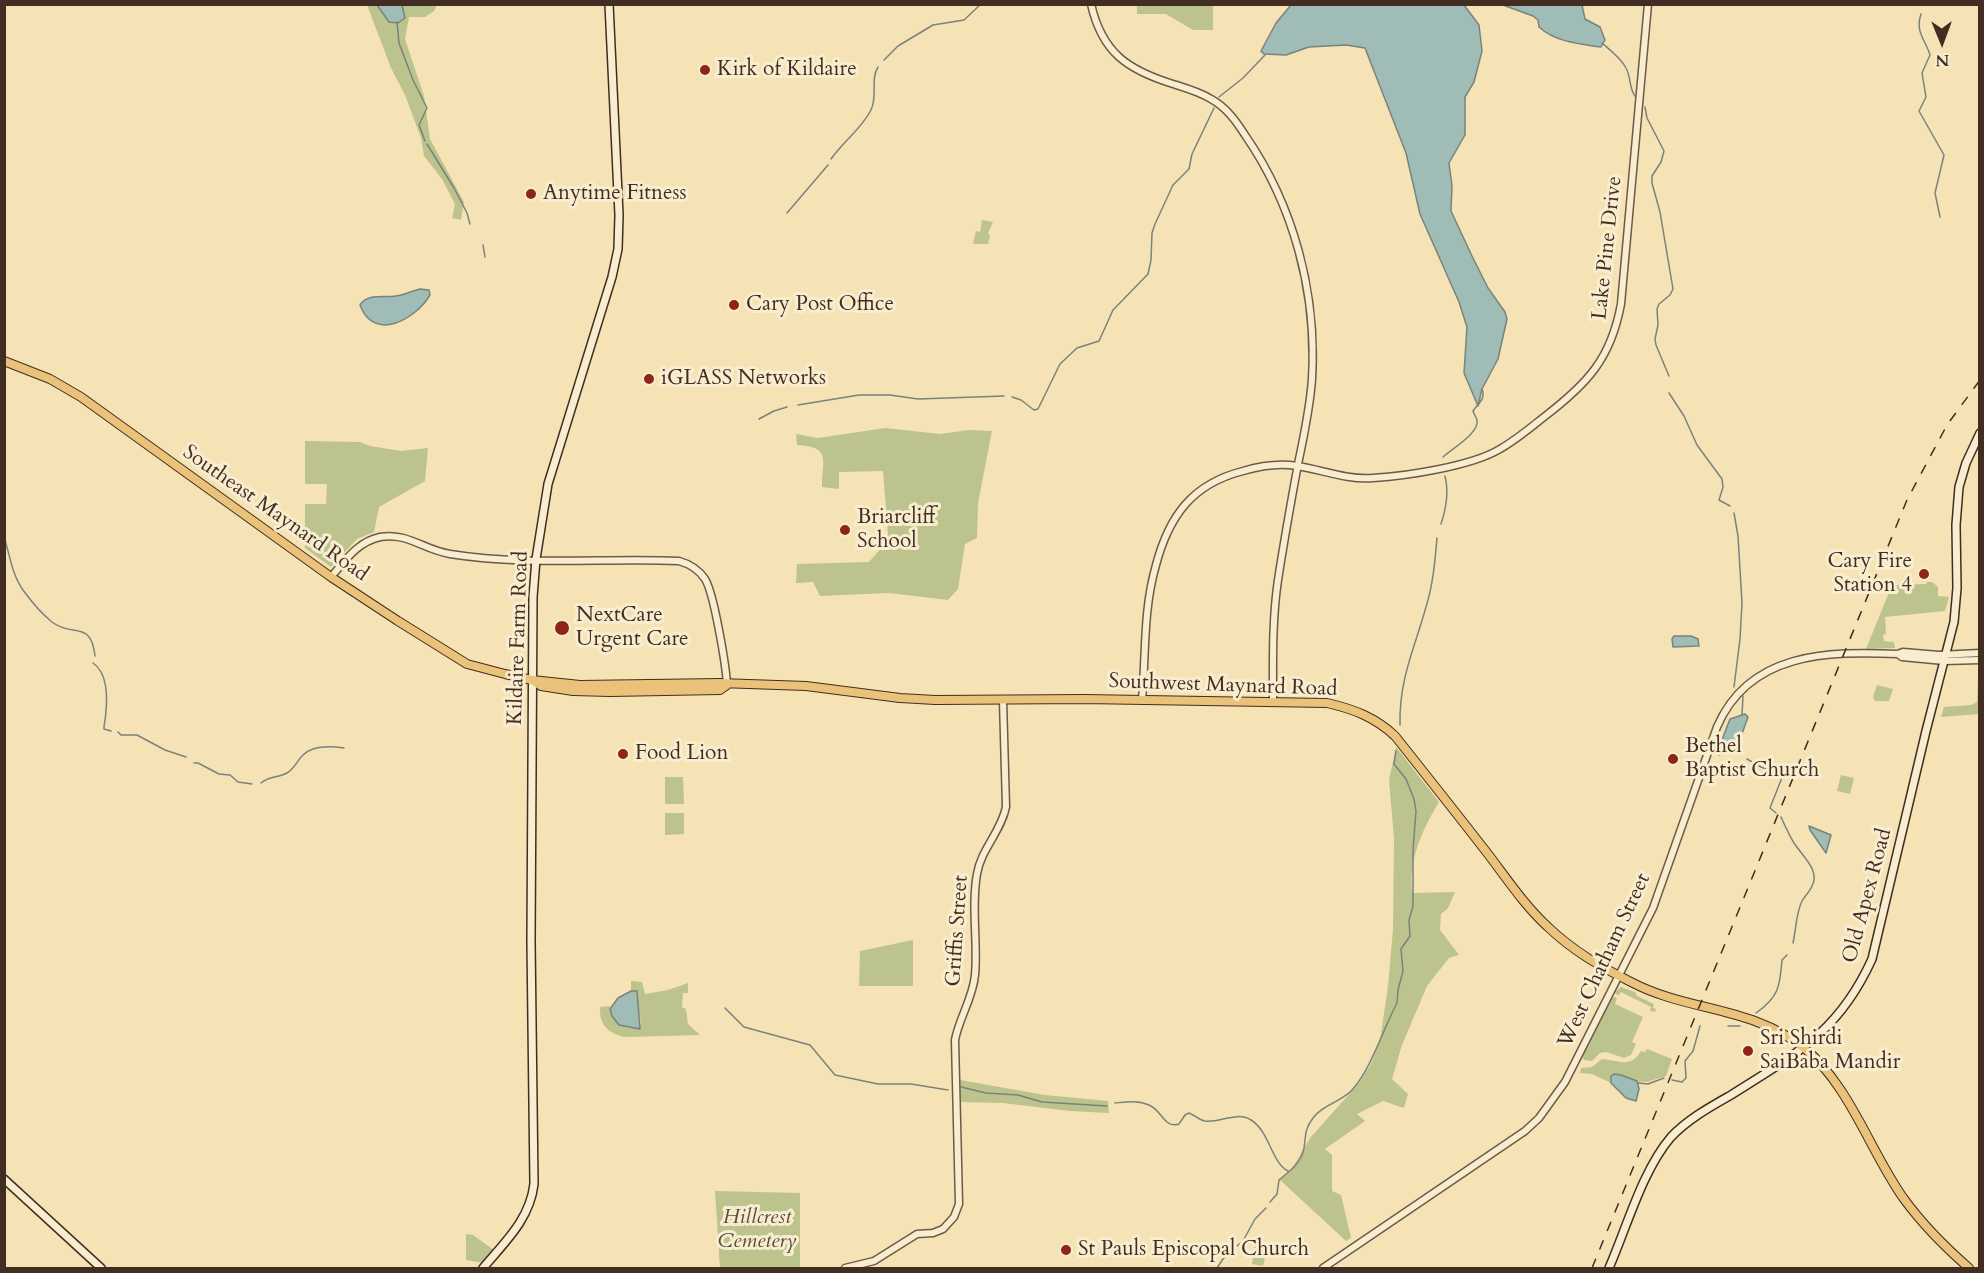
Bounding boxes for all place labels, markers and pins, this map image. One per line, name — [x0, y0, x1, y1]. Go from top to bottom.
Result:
place label: Kirk of Kildaire — [717, 57, 857, 83]
marker: Kirk of Kildaire — [698, 63, 712, 77]
place label: Anytime Fitness — [543, 181, 686, 207]
marker: Anytime Fitness — [524, 187, 538, 201]
place label: Cary Post Office — [746, 292, 894, 318]
marker: Cary Post Office — [727, 298, 741, 312]
place label: iGLASS Networks — [661, 366, 826, 392]
marker: iGLASS Networks — [642, 372, 656, 386]
place label: Briarcliff School — [857, 505, 935, 555]
marker: Briarcliff School — [838, 523, 852, 537]
place label: Cary Fire Station 4 — [1827, 549, 1912, 599]
marker: Cary Fire Station 4 — [1917, 567, 1931, 581]
place label: NextCare Urgent Care — [576, 603, 689, 653]
marker: NextCare Urgent Care — [553, 619, 571, 637]
place label: Bethel Baptist Church — [1685, 734, 1819, 784]
place label: Food Lion — [635, 741, 728, 767]
marker: Food Lion — [616, 747, 630, 761]
marker: Bethel Baptist Church — [1666, 752, 1680, 766]
place label: Sri Shirdi SaiBaba Mandir — [1760, 1026, 1900, 1076]
marker: Sri Shirdi SaiBaba Mandir — [1741, 1044, 1755, 1058]
place label: St Pauls Episcopal Church — [1078, 1237, 1309, 1263]
marker: St Pauls Episcopal Church — [1059, 1243, 1073, 1257]

